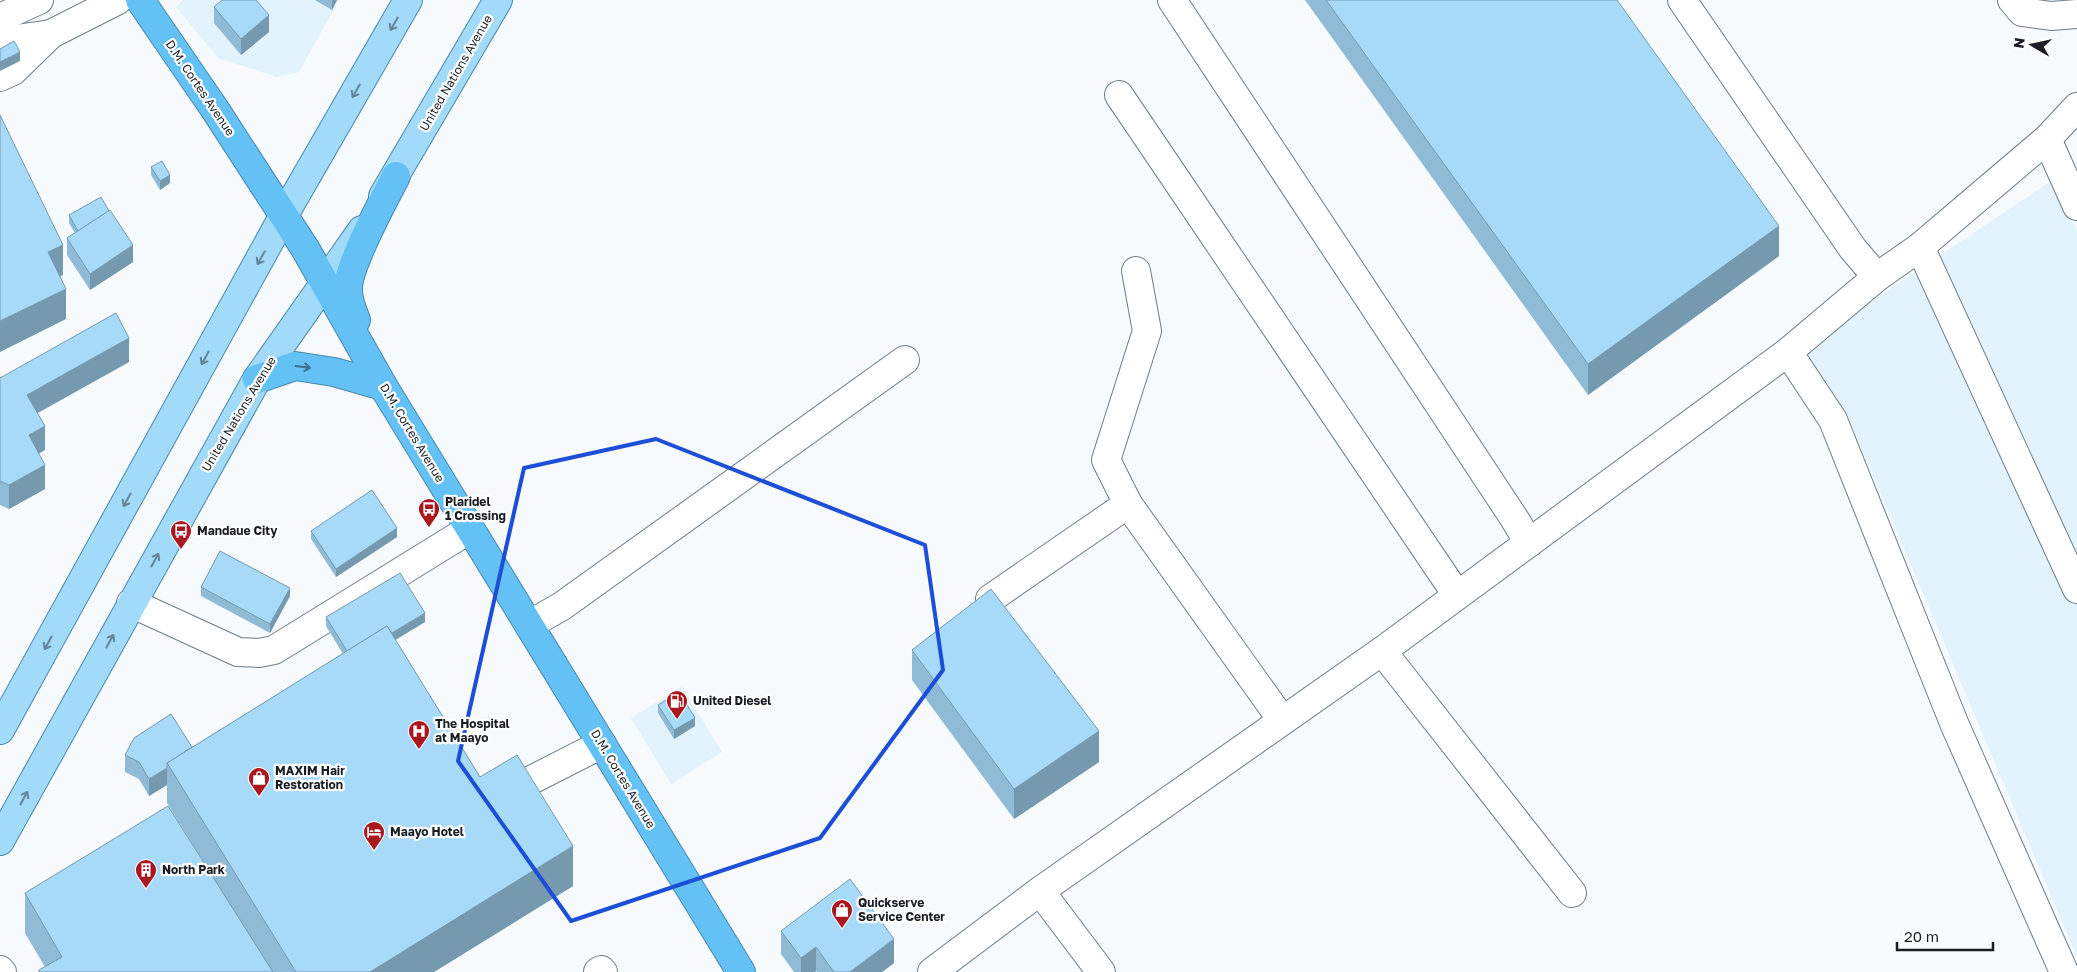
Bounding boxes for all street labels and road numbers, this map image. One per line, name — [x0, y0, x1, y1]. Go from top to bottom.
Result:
street label: United Nations Avenue — [416, 12, 495, 133]
street label: D.M. Cortes Avenue — [163, 37, 238, 139]
street label: United Nations Avenue — [198, 353, 279, 474]
street label: D.M. Cortes Avenue — [377, 381, 448, 485]
street label: D.M. Cortes Avenue — [588, 727, 659, 831]

